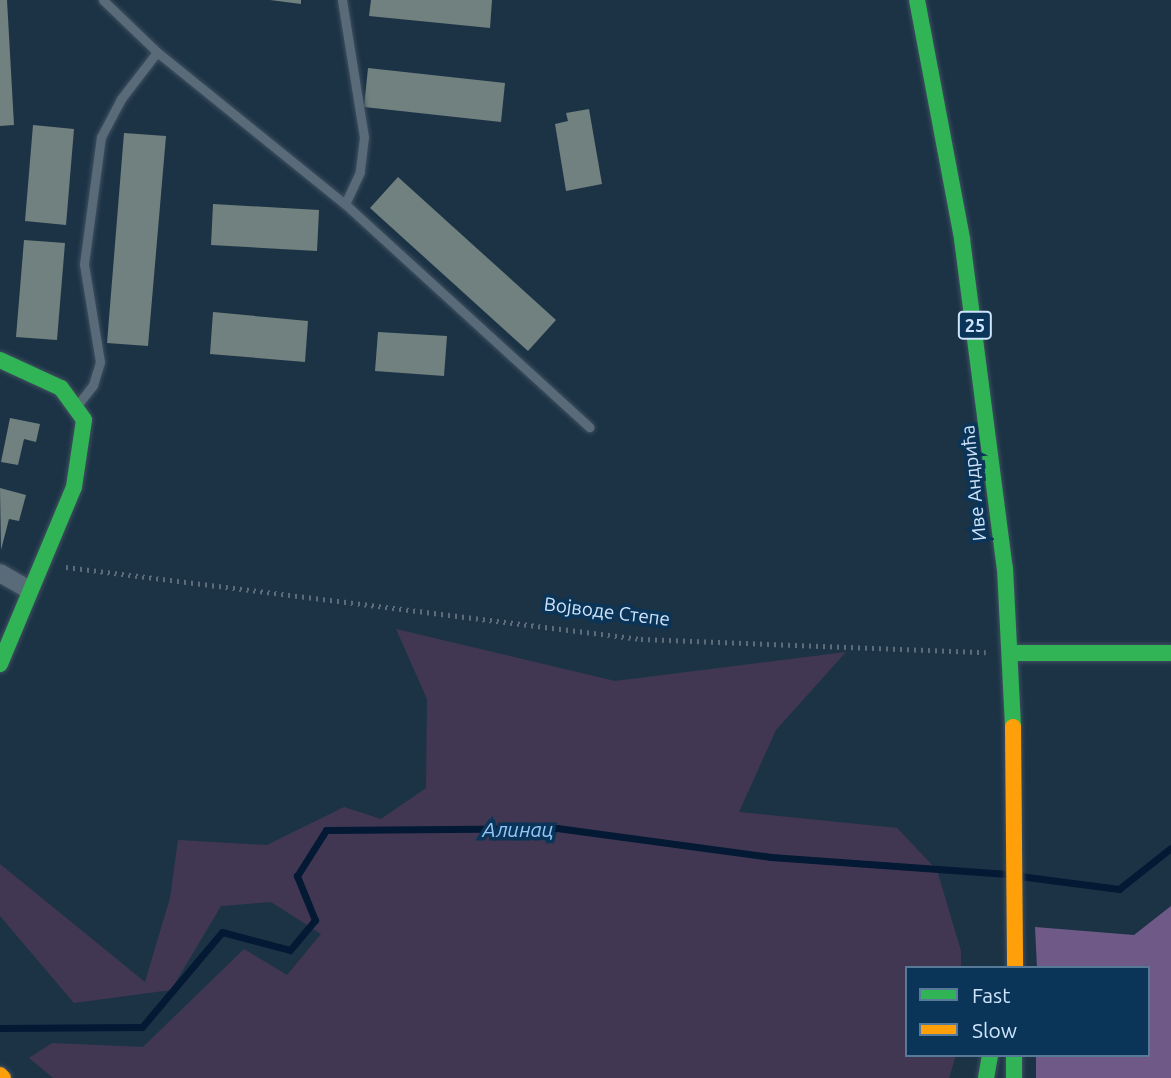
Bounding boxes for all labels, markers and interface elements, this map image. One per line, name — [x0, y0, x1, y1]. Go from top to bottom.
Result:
road number: 25 — [958, 310, 992, 340]
street label: Иве Андрића — [957, 424, 991, 542]
street label: Војводе Степе — [543, 593, 671, 631]
water label: Алинац — [482, 816, 554, 842]
legend — [905, 966, 1150, 1057]
text: Fast — [972, 983, 1010, 1007]
text: Slow — [972, 1018, 1017, 1042]

